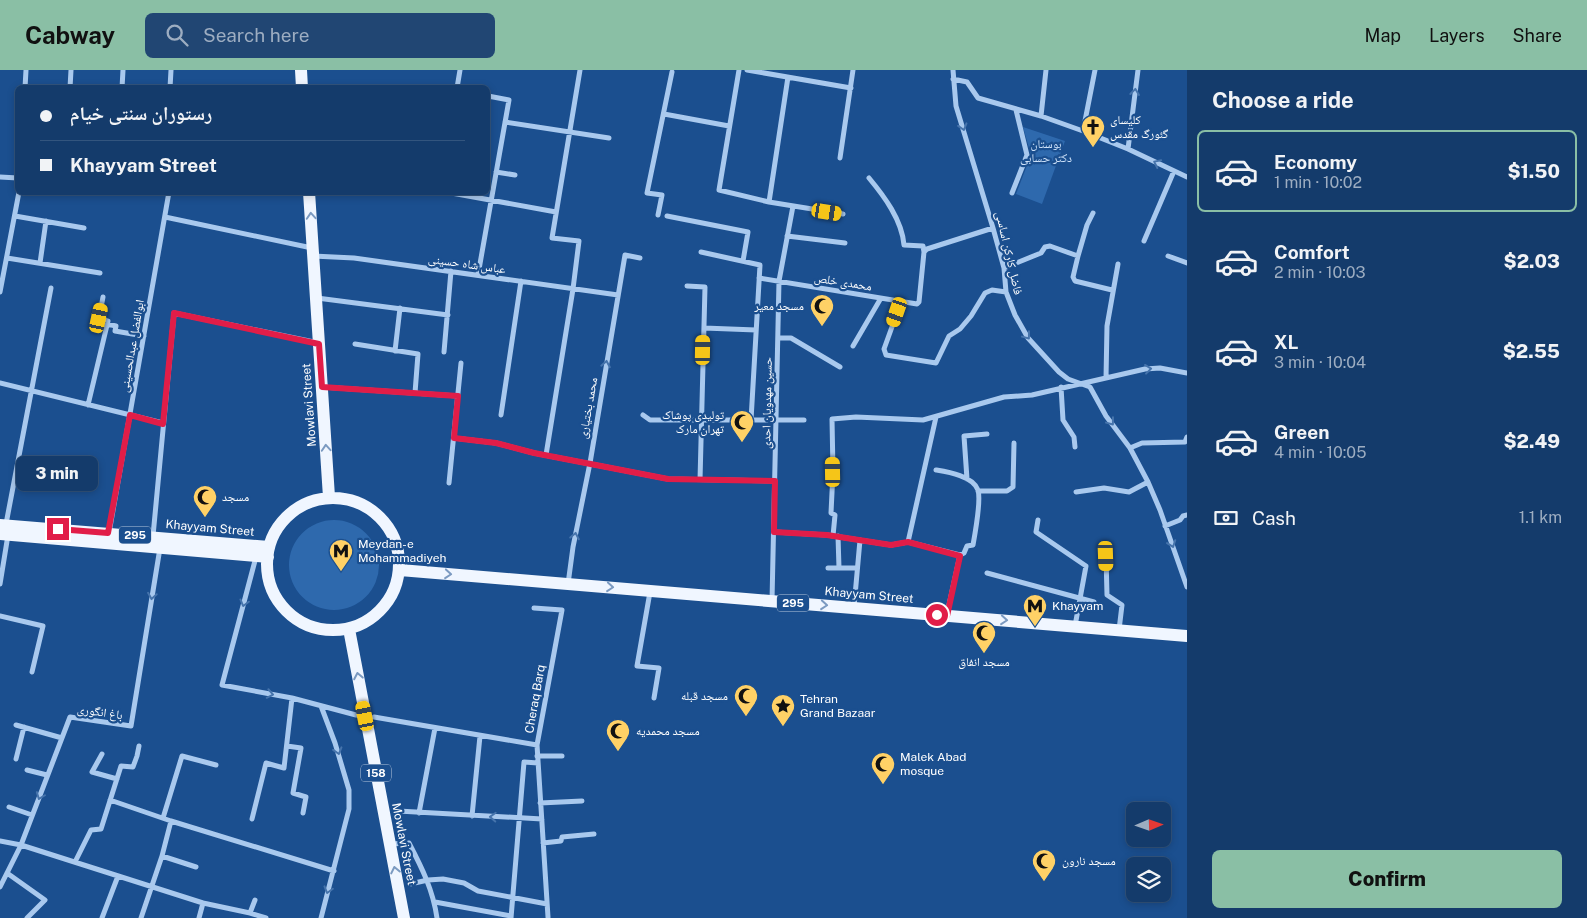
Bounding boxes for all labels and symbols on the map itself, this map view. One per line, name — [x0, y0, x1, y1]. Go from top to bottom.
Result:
one-way arrow — [1129, 88, 1140, 96]
place label: کلیسای گئورگ مقدس — [1110, 113, 1168, 141]
church icon: کلیسای گئورگ مقدس — [1080, 114, 1106, 148]
one-way arrow — [957, 122, 967, 130]
park label: بوستان دکتر حسابی — [1020, 137, 1072, 165]
one-way arrow — [1154, 159, 1163, 169]
car — [811, 202, 842, 222]
street label: فاضل کارکن اساسی — [993, 210, 1025, 296]
one-way arrow — [305, 212, 316, 220]
street label: عباس شاه حسینی — [427, 252, 507, 277]
street label: محمدی خلص — [813, 271, 873, 293]
mosque icon: مسجد معیر — [809, 293, 835, 327]
car — [885, 295, 908, 329]
street label: ابوالفضل عبدالحسینی — [117, 298, 147, 393]
place label: مسجد معیر — [753, 299, 804, 313]
car — [88, 302, 109, 334]
one-way arrow — [1022, 330, 1030, 339]
car — [695, 335, 710, 365]
street label: حسین مهدویان احدی — [759, 357, 775, 449]
one-way arrow — [601, 359, 611, 368]
street label: Mowlavi Street — [299, 362, 319, 447]
one-way arrow — [1144, 364, 1152, 375]
street label: محمد بختیاری — [576, 376, 601, 440]
place label: تولیدی پوشاک تهران مارک — [662, 408, 724, 436]
mosque icon: تولیدی پوشاک تهران مارک — [729, 409, 755, 443]
one-way arrow — [1105, 416, 1113, 425]
one-way arrow — [321, 444, 332, 452]
callout: 3 min — [17, 456, 99, 492]
car — [825, 457, 840, 487]
mosque icon: مسجد — [192, 484, 218, 518]
place label: مسجد — [222, 490, 249, 504]
street label: Khayyam Street — [165, 517, 255, 539]
route end — [47, 518, 69, 540]
road number: 295 — [119, 526, 151, 544]
one-way arrow — [570, 531, 580, 540]
place label: Meydan-e Mohammadiyeh — [358, 537, 447, 565]
metro station icon: Meydan-e Mohammadiyeh — [328, 538, 354, 572]
one-way arrow — [1166, 539, 1176, 548]
car — [1097, 541, 1114, 571]
one-way arrow — [444, 568, 452, 579]
one-way arrow — [606, 582, 614, 593]
street label: Khayyam Street — [824, 584, 914, 606]
one-way arrow — [148, 591, 158, 600]
metro station icon: Khayyam — [1022, 593, 1048, 627]
road number: 295 — [777, 594, 809, 612]
one-way arrow — [239, 598, 249, 606]
place label: Khayyam — [1052, 599, 1103, 613]
one-way arrow — [821, 600, 829, 611]
route start — [926, 604, 948, 626]
one-way arrow — [1000, 615, 1008, 626]
mosque icon: مسجد انفاق — [971, 620, 997, 654]
place label: مسجد انفاق — [958, 655, 1010, 669]
street label: Cheraq Barq — [522, 664, 548, 734]
one-way arrow — [353, 672, 364, 680]
mosque icon: مسجد قبله — [733, 683, 759, 717]
one-way arrow — [265, 688, 274, 698]
place label: مسجد قبله — [681, 689, 728, 703]
place label: Tehran Grand Bazaar — [800, 692, 876, 720]
place icon: Tehran Grand Bazaar — [770, 693, 796, 727]
car — [354, 700, 375, 732]
street label: باغ انگوری — [76, 702, 124, 723]
mosque icon: مسجد محمدیه — [605, 718, 631, 752]
place label: مسجد محمدیه — [636, 724, 700, 738]
one-way arrow — [332, 747, 342, 755]
place label: Malek Abad mosque — [900, 750, 966, 778]
mosque icon: Malek Abad mosque — [870, 751, 896, 785]
road number: 158 — [361, 764, 391, 781]
one-way arrow — [35, 791, 45, 799]
street label: Mowlavi Street — [389, 802, 419, 887]
north arrow — [1126, 802, 1171, 848]
one-way arrow — [489, 811, 497, 822]
mosque icon: مسجد نارون — [1031, 848, 1057, 882]
place label: مسجد نارون — [1062, 854, 1116, 868]
one-way arrow — [390, 866, 400, 875]
one-way arrow — [324, 886, 334, 894]

